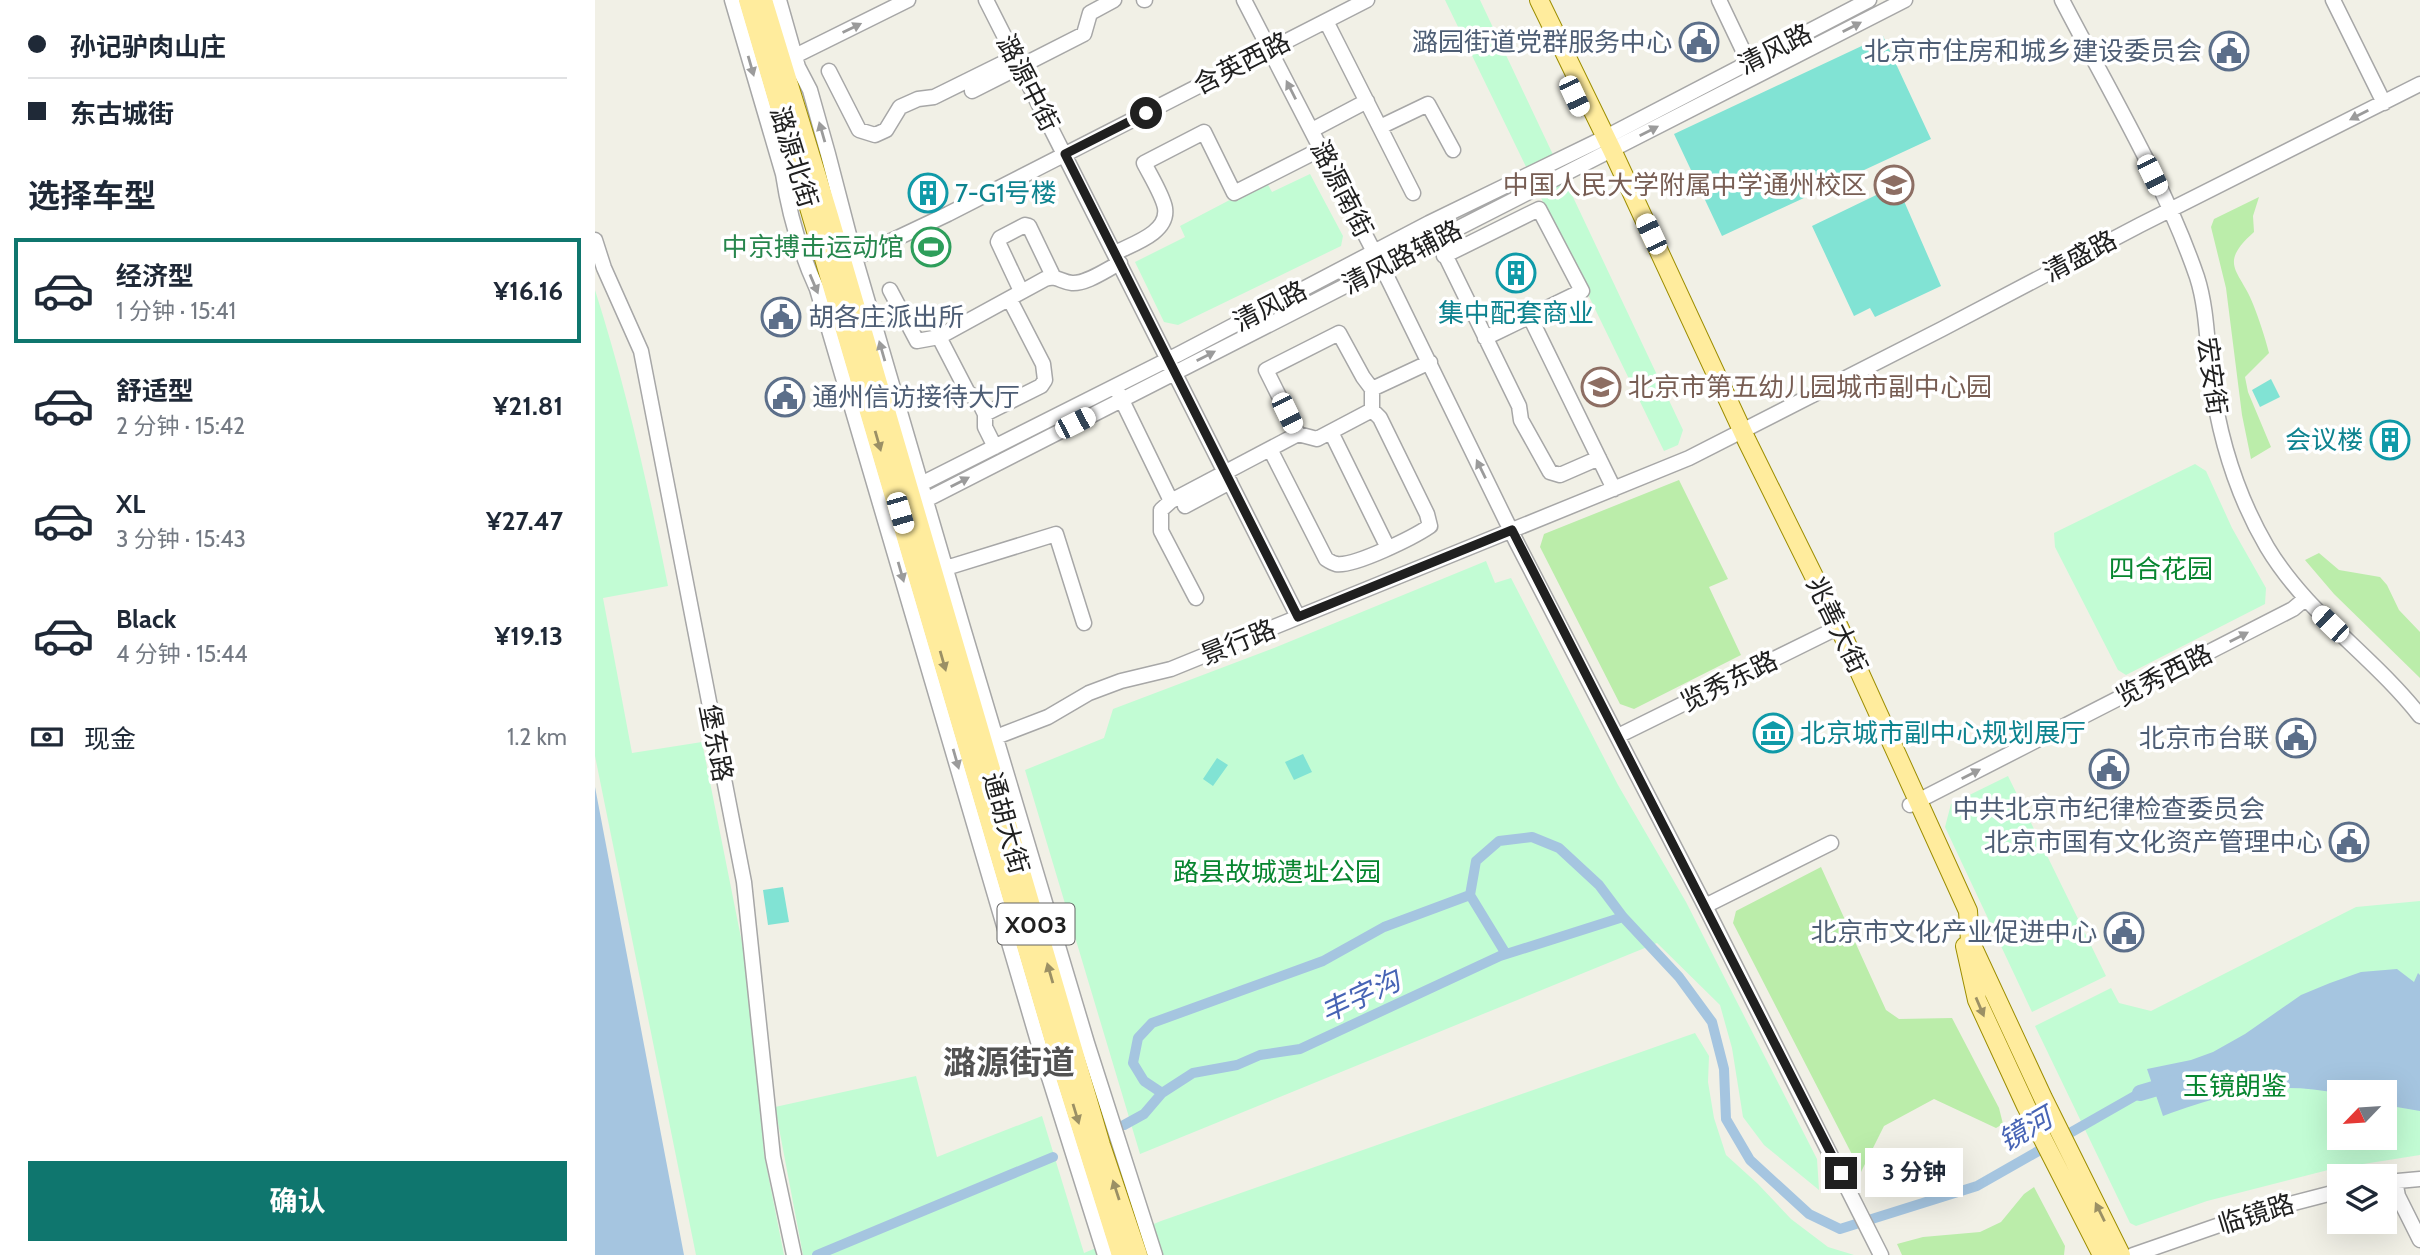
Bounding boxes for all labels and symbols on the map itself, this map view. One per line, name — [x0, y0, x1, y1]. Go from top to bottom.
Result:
street label: 清风路 — [1733, 17, 1817, 81]
public building icon: 潞园街道党群服务中心 — [1678, 21, 1720, 63]
one-way arrow — [1842, 22, 1862, 33]
one-way arrow — [842, 23, 862, 34]
street label: 含英西路 — [1188, 25, 1296, 101]
place label: 潞园街道党群服务中心 — [1412, 26, 1672, 58]
street label: 潞源中街 — [990, 29, 1066, 137]
public building icon: 北京市住房和城乡建设委员会 — [2208, 30, 2250, 72]
place label: 北京市住房和城乡建设委员会 — [1864, 35, 2202, 67]
one-way arrow — [747, 55, 757, 76]
car — [1556, 73, 1593, 119]
one-way arrow — [1286, 80, 1297, 100]
route start — [1130, 97, 1162, 129]
street label: 潞源北街 — [763, 103, 825, 211]
one-way arrow — [2349, 109, 2369, 121]
one-way arrow — [816, 121, 826, 142]
one-way arrow — [1640, 125, 1659, 137]
street label: 潞源南街 — [1304, 135, 1380, 243]
car — [2134, 152, 2171, 198]
school or university icon: 中国人民大学附属中学通州校区 — [1873, 164, 1915, 206]
place label: 中国人民大学附属中学通州校区 — [1503, 169, 1867, 201]
building icon: 7-G1号楼 — [907, 172, 949, 214]
place label: 7-G1号楼 — [955, 177, 1057, 209]
car — [1633, 211, 1670, 257]
street label: 清风路辅路 — [1337, 213, 1467, 301]
street label: 清盛路 — [2038, 224, 2122, 288]
sports icon: 中京搏击运动馆 — [910, 226, 952, 268]
place label: 中京搏击运动馆 — [722, 231, 904, 263]
building icon: 集中配套商业 — [1495, 252, 1537, 294]
one-way arrow — [809, 273, 820, 294]
street label: 清风路 — [1228, 274, 1312, 338]
public building icon: 胡各庄派出所 — [760, 296, 802, 338]
place label: 集中配套商业 — [1438, 297, 1594, 329]
place label: 胡各庄派出所 — [808, 301, 964, 333]
street label: 宏安街 — [2191, 335, 2233, 417]
one-way arrow — [876, 340, 886, 361]
one-way arrow — [1197, 351, 1217, 363]
school or university icon: 北京市第五幼儿园城市副中心园 — [1580, 366, 1622, 408]
place label: 北京市第五幼儿园城市副中心园 — [1628, 371, 1992, 403]
public building icon: 通州信访接待大厅 — [764, 376, 806, 418]
place label: 通州信访接待大厅 — [812, 381, 1020, 413]
car — [1269, 390, 1306, 436]
car — [1052, 404, 1099, 442]
building icon: 会议楼 — [2369, 419, 2411, 461]
place label: 会议楼 — [2285, 424, 2363, 456]
one-way arrow — [874, 431, 884, 452]
one-way arrow — [1476, 459, 1487, 479]
one-way arrow — [950, 477, 970, 488]
car — [885, 490, 916, 536]
park label: 四合花园 — [2109, 553, 2213, 585]
one-way arrow — [896, 561, 907, 583]
street label: 兆善大街 — [1800, 571, 1874, 679]
car — [2308, 602, 2353, 646]
street label: 景行路 — [1196, 613, 1280, 671]
one-way arrow — [2229, 631, 2249, 643]
street label: 览秀西路 — [2110, 637, 2218, 713]
street label: 览秀东路 — [1675, 644, 1783, 718]
one-way arrow — [938, 651, 948, 672]
street label: 堡东路 — [693, 702, 739, 784]
museum icon: 北京城市副中心规划展厅 — [1752, 712, 1794, 754]
place label: 北京城市副中心规划展厅 — [1800, 717, 2086, 749]
public building icon: 北京市台联 — [2275, 717, 2317, 759]
place label: 北京市台联 — [2139, 722, 2269, 754]
public building icon: 中共北京市纪律检查委员会 — [2088, 748, 2130, 790]
one-way arrow — [951, 749, 961, 770]
one-way arrow — [1961, 768, 1981, 779]
street label: 通胡大街 — [976, 769, 1036, 877]
place label: 中共北京市纪律检查委员会 — [1953, 793, 2265, 825]
public building icon: 北京市国有文化资产管理中心 — [2328, 821, 2370, 863]
place label: 北京市国有文化资产管理中心 — [1984, 826, 2322, 858]
park label: 路县故城遗址公园 — [1173, 856, 1381, 888]
road number: X003 — [997, 904, 1075, 944]
public building icon: 北京市文化产业促进中心 — [2103, 911, 2145, 953]
place label: 北京市文化产业促进中心 — [1811, 916, 2097, 948]
one-way arrow — [1045, 962, 1055, 983]
water label: 丰字沟 — [1315, 962, 1408, 1029]
one-way arrow — [1975, 997, 1986, 1018]
district label: 潞源街道 — [943, 1042, 1075, 1082]
park label: 玉镜朗鉴 — [2183, 1070, 2287, 1102]
north arrow — [2327, 1080, 2397, 1150]
water label: 镜河 — [1992, 1098, 2062, 1158]
one-way arrow — [1071, 1104, 1082, 1125]
callout: 3 分钟 — [1865, 1148, 1963, 1198]
route end — [1825, 1157, 1857, 1189]
one-way arrow — [1110, 1180, 1121, 1201]
street label: 临镜路 — [2214, 1187, 2298, 1241]
one-way arrow — [2095, 1202, 2106, 1222]

